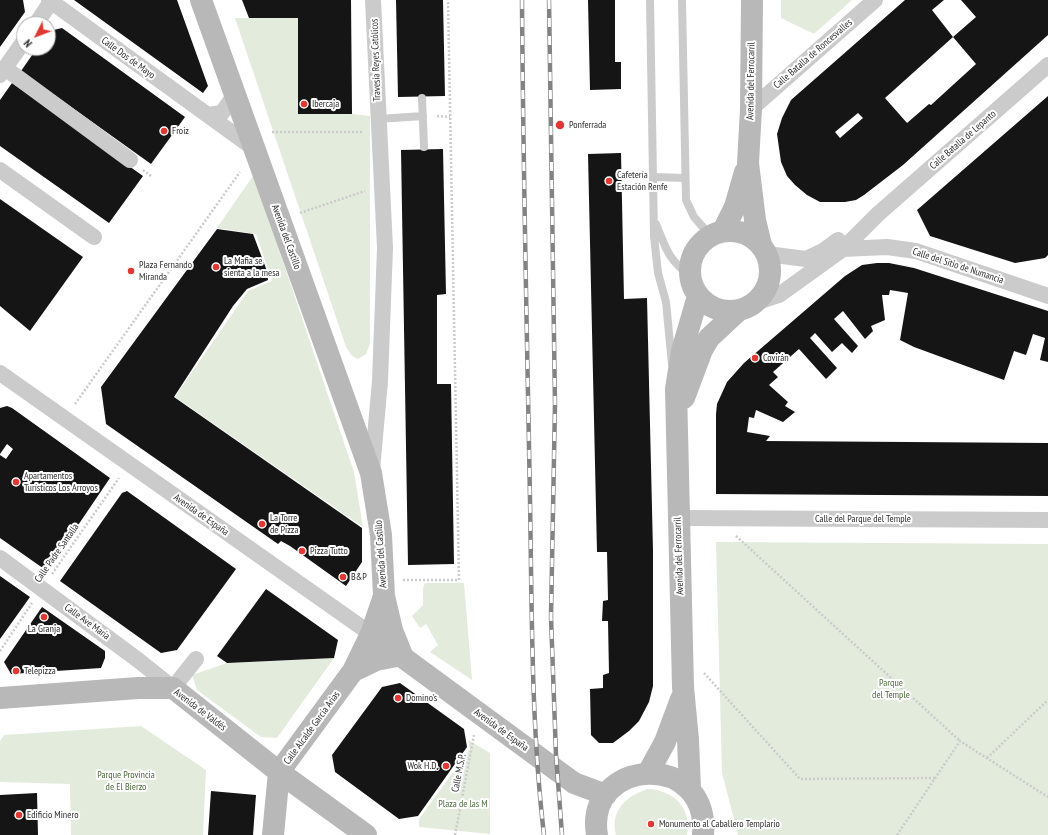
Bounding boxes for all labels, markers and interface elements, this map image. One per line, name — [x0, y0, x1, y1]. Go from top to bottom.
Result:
north arrow — [16, 16, 56, 56]
street label: Calle Batalla de Roncesvalles — [771, 17, 855, 91]
street label: Travesía Reyes Católicos — [369, 18, 383, 102]
street label: Calle Dos de Mayo — [99, 34, 157, 82]
text: N — [21, 36, 35, 50]
street label: Avenida del Ferrocarril — [744, 42, 758, 120]
place label: Ibercaja — [312, 98, 339, 110]
marker: Ibercaja — [299, 99, 309, 109]
street label: Calle Batalla de Lepanto — [927, 108, 999, 172]
marker: Ponferrada — [554, 119, 566, 131]
place label: Ponferrada — [569, 119, 606, 131]
place label: Froiz — [172, 125, 189, 137]
marker: Froiz — [159, 126, 169, 136]
place label: Cafetería Estación Renfe — [617, 169, 668, 192]
marker: Cafetería Estación Renfe — [604, 176, 614, 186]
street label: Avenida del Castillo — [269, 203, 303, 271]
street label: Calle del Sitio de Numancia — [911, 246, 1005, 286]
place label: La Mafia se sienta a la mesa — [224, 255, 280, 278]
place label: Plaza Fernando Miranda — [139, 259, 192, 282]
marker: La Mafia se sienta a la mesa — [211, 262, 221, 272]
marker: Plaza Fernando Miranda — [126, 266, 136, 276]
place label: Covirán — [763, 352, 789, 364]
marker: Covirán — [750, 353, 760, 363]
place label: Apartamentos Turísticos Los Arroyos — [24, 470, 98, 494]
marker: Apartamentos Turísticos Los Arroyos — [11, 477, 21, 487]
street label: Avenida de España — [171, 492, 231, 538]
place label: La Torre de Pizza — [270, 512, 298, 536]
street label: Calle del Parque del Temple — [815, 513, 911, 525]
street label: Avenida del Ferrocarril — [672, 517, 686, 595]
marker: La Torre de Pizza — [257, 519, 267, 529]
street label: Avenida del Castillo — [373, 520, 389, 588]
street label: Calle Padre Santalla — [32, 521, 82, 585]
place label: Pizza Tutto — [310, 545, 348, 557]
marker: Pizza Tutto — [297, 546, 307, 556]
place label: B&P — [351, 571, 367, 583]
marker: B&P — [338, 572, 348, 582]
street label: Calle Ave María — [62, 602, 112, 642]
marker: La Granja — [39, 612, 49, 622]
place label: La Granja — [28, 623, 60, 635]
place label: Telepizza — [24, 665, 56, 677]
marker: Telepizza — [11, 666, 21, 676]
park label: Parque del Temple — [872, 677, 910, 700]
street label: Avenida de Valdés — [171, 686, 229, 734]
street label: Calle Alcalde García Arias — [281, 689, 343, 767]
place label: Domino's — [406, 692, 437, 704]
marker: Domino's — [393, 693, 403, 703]
street label: Avenida de España — [471, 706, 531, 754]
street label: Calle M.S.P. — [449, 753, 469, 793]
place label: Wok H.D. — [407, 760, 438, 772]
marker: Wok H.D. — [441, 761, 451, 771]
park label: Parque Provincia de El Bierzo — [97, 769, 155, 792]
park label: Plaza de las M — [438, 798, 488, 810]
place label: Edificio Minero — [27, 809, 78, 821]
marker: Edificio Minero — [14, 810, 24, 820]
place label: Monumento al Caballero Templario — [659, 818, 780, 830]
marker: Monumento al Caballero Templario — [646, 819, 656, 829]

